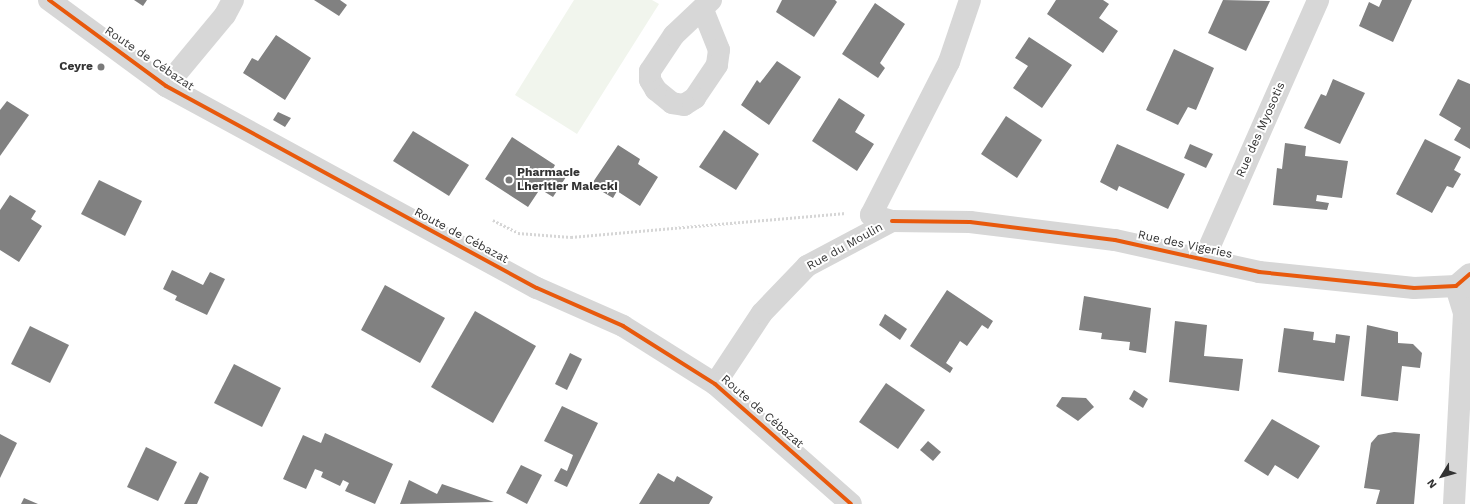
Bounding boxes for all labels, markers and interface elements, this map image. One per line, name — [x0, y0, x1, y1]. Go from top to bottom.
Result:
street label: Route de Cébazat — [102, 24, 196, 94]
place label: Ceyre — [59, 60, 93, 74]
marker: Ceyre — [96, 62, 106, 72]
street label: Rue des Myosotis — [1234, 80, 1288, 180]
place label: Pharmacie Lheritier Malecki — [517, 166, 618, 194]
marker: Pharmacie Lheritier Malecki — [504, 175, 514, 185]
street label: Route de Cébazat — [412, 205, 510, 267]
street label: Rue du Moulin — [805, 220, 885, 274]
street label: Rue des Vigeries — [1136, 228, 1234, 262]
street label: Route de Cébazat — [718, 372, 806, 452]
north arrow — [1422, 456, 1462, 496]
text: N — [1424, 476, 1440, 491]

